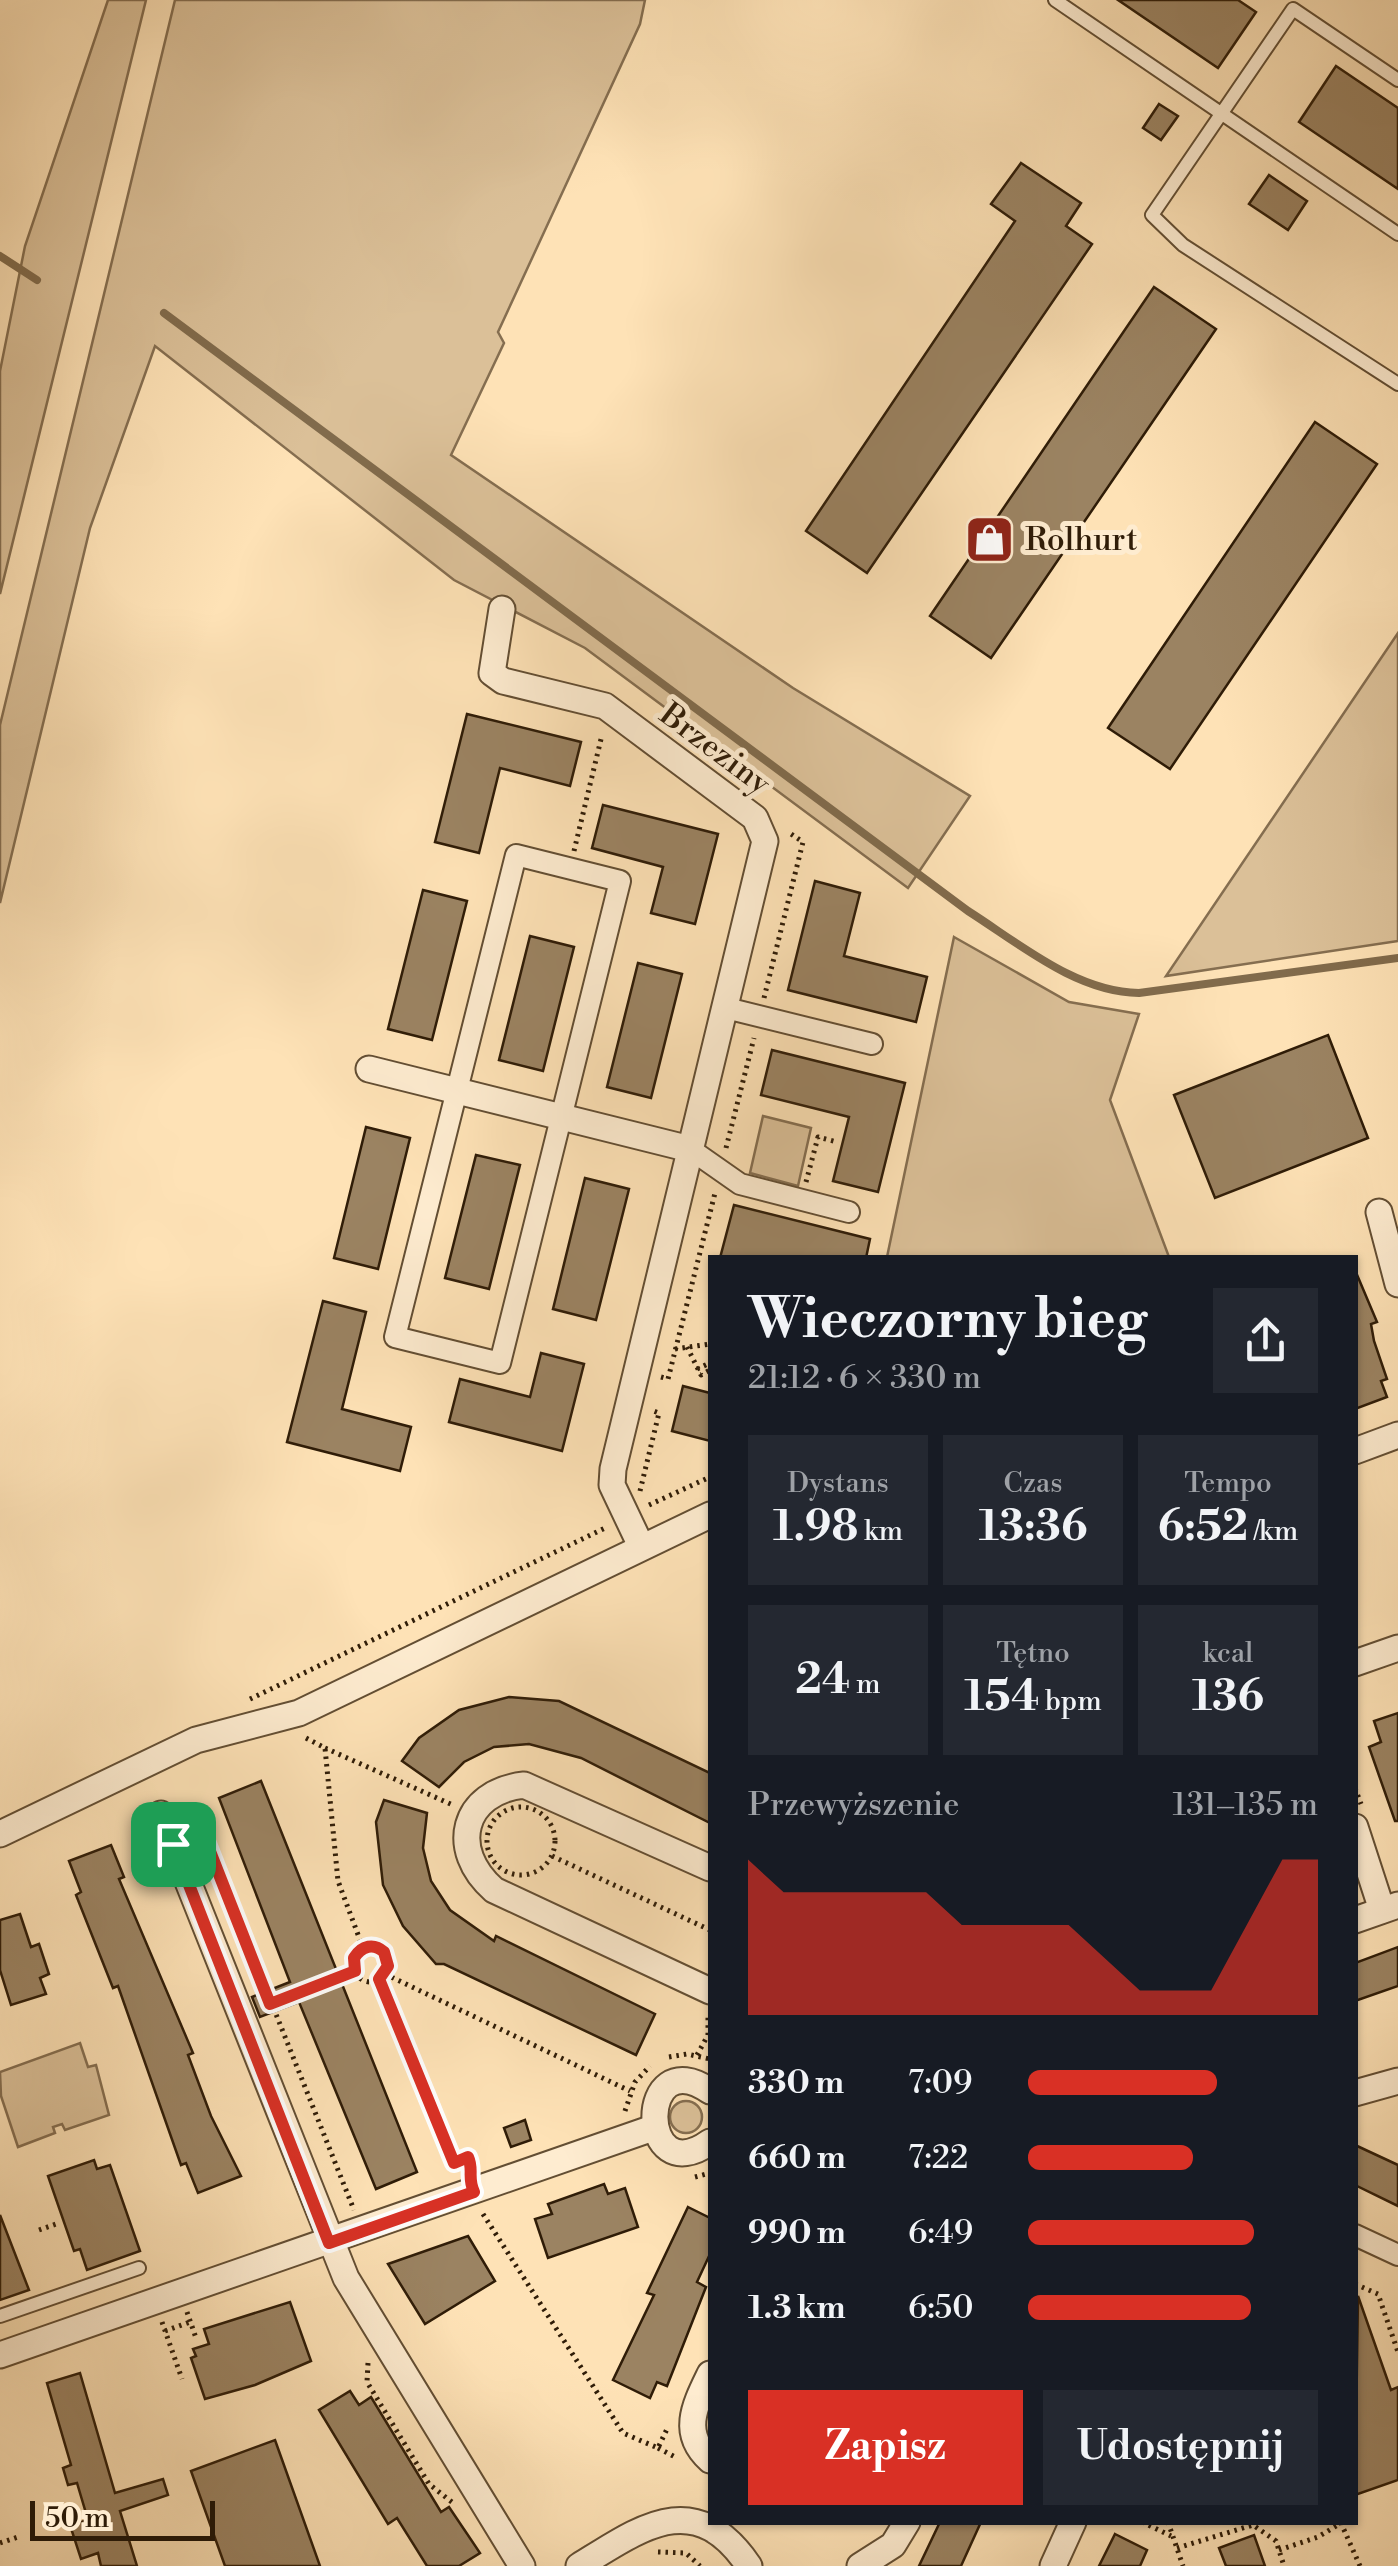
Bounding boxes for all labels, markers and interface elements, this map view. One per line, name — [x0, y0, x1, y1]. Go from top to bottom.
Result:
shop icon: Rolhurt — [964, 514, 1016, 566]
place label: Rolhurt — [1025, 520, 1138, 560]
street label: Brzeziny — [651, 694, 779, 804]
text: Wieczorny bieg — [748, 1286, 1147, 1355]
button: share — [1213, 1288, 1318, 1393]
text: 21:12 · 6 × 330 m — [748, 1358, 981, 1398]
text: Dystans — [787, 1466, 889, 1501]
text: Czas — [1003, 1466, 1063, 1501]
text: Tempo — [1184, 1466, 1272, 1501]
text: 1.98 — [773, 1501, 858, 1554]
text: 13:36 — [979, 1501, 1087, 1554]
text: 6:52 — [1158, 1501, 1248, 1554]
text: km — [858, 1514, 903, 1549]
text: /km — [1248, 1514, 1298, 1549]
text: Tętno — [996, 1636, 1070, 1671]
text: kcal — [1203, 1636, 1253, 1671]
text: 24 — [795, 1654, 850, 1707]
text: m — [850, 1667, 881, 1702]
text: 154 — [964, 1671, 1039, 1724]
text: 136 — [1192, 1671, 1264, 1724]
text: bpm — [1039, 1684, 1102, 1719]
text: Przewyższenie — [748, 1785, 959, 1825]
text: 131–135 m — [1173, 1785, 1318, 1825]
pin — [131, 1802, 216, 1887]
icon: arrive — [146, 1817, 201, 1872]
text: 330 m — [748, 2063, 844, 2103]
text: 7:09 — [908, 2063, 972, 2103]
text: 660 m — [748, 2138, 846, 2178]
text: 7:22 — [908, 2138, 968, 2178]
text: 990 m — [748, 2213, 846, 2253]
text: 6:49 — [908, 2213, 973, 2253]
text: 1.3 km — [748, 2288, 846, 2328]
text: 6:50 — [908, 2288, 973, 2328]
button: Zapisz — [748, 2390, 1023, 2505]
button: Udostępnij — [1043, 2390, 1318, 2505]
scale bar — [30, 2496, 215, 2540]
text: 50 m — [45, 2501, 109, 2536]

